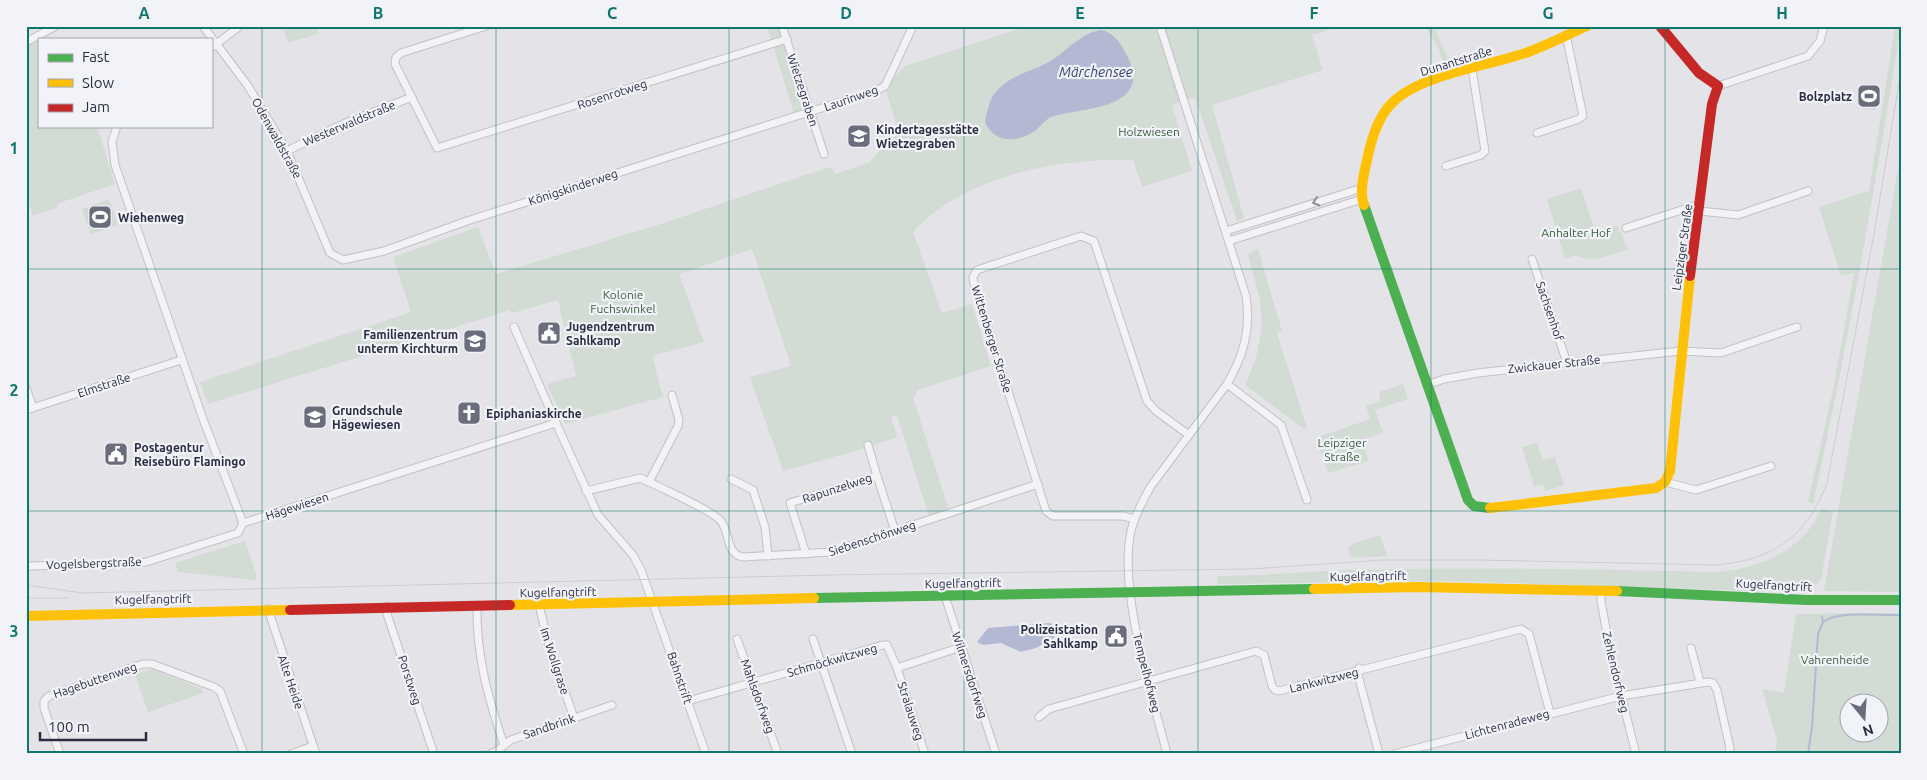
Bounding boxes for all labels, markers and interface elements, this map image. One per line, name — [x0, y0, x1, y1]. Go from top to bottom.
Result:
text: A — [138, 4, 150, 22]
text: B — [373, 4, 383, 22]
text: C — [607, 4, 617, 22]
text: D — [840, 4, 852, 22]
text: E — [1075, 4, 1085, 22]
text: F — [1310, 4, 1319, 22]
text: G — [1542, 4, 1554, 22]
text: H — [1776, 4, 1788, 22]
legend — [38, 38, 212, 128]
street label: Dunantstraße — [1419, 44, 1493, 78]
text: Fast — [82, 48, 110, 65]
street label: Wietzegraben — [785, 52, 821, 128]
water label: Märchensee — [1059, 64, 1133, 80]
text: Slow — [82, 74, 115, 91]
street label: Rosenrotweg — [576, 77, 648, 111]
street label: Laurinweg — [822, 83, 880, 113]
sports icon: Bolzplatz — [1856, 83, 1882, 109]
place label: Bolzplatz — [1799, 90, 1852, 103]
street label: Odenwaldstraße — [250, 96, 304, 180]
text: Jam — [82, 98, 110, 115]
street label: Westerwaldstraße — [301, 98, 397, 148]
school or university icon: Kindertagesstätte Wietzegraben — [846, 123, 872, 149]
place label: Kindertagesstätte Wietzegraben — [876, 123, 979, 150]
park label: Holzwiesen — [1118, 125, 1180, 138]
text: 1 — [9, 139, 19, 157]
street label: Königskinderweg — [527, 166, 619, 208]
one-way arrow — [1312, 197, 1320, 207]
street label: Leipziger Straße — [1669, 203, 1695, 291]
sports icon: Wiehenweg — [87, 204, 113, 230]
place label: Wiehenweg — [118, 211, 184, 224]
park label: Anhalter Hof — [1541, 226, 1611, 239]
street label: Sachsenhof — [1534, 280, 1566, 343]
street label: Wittenberger Straße — [969, 284, 1015, 394]
park label: Kolonie Fuchswinkel — [590, 288, 656, 315]
public building icon: Jugendzentrum Sahlkamp — [536, 320, 562, 346]
place label: Jugendzentrum Sahlkamp — [566, 320, 655, 347]
place label: Familienzentrum unterm Kirchturm — [357, 328, 458, 355]
school or university icon: Familienzentrum unterm Kirchturm — [462, 328, 488, 354]
street label: Zwickauer Straße — [1507, 353, 1601, 375]
street label: Elmstraße — [76, 370, 132, 400]
text: 2 — [9, 381, 19, 399]
church icon: Epiphaniaskirche — [456, 400, 482, 426]
school or university icon: Grundschule Hägewiesen — [302, 404, 328, 430]
place label: Grundschule Hägewiesen — [332, 404, 403, 431]
place label: Epiphaniaskirche — [486, 407, 582, 420]
park label: Leipziger Straße — [1317, 436, 1367, 463]
public building icon: Postagentur Reisebüro Flamingo — [103, 441, 129, 467]
place label: Postagentur Reisebüro Flamingo — [134, 441, 246, 468]
street label: Rapunzelweg — [801, 471, 873, 505]
street label: Hägewiesen — [264, 490, 330, 522]
street label: Siebenschönweg — [827, 518, 917, 558]
street label: Vogelsbergstraße — [46, 555, 142, 571]
street label: Kugelfangtrift — [1330, 569, 1407, 583]
street label: Kugelfangtrift — [925, 576, 1002, 590]
street label: Kugelfangtrift — [1735, 577, 1813, 594]
street label: Kugelfangtrift — [520, 585, 597, 599]
street label: Kugelfangtrift — [115, 592, 192, 606]
text: 3 — [9, 622, 19, 640]
place label: Polizeistation Sahlkamp — [1020, 623, 1098, 650]
public building icon: Polizeistation Sahlkamp — [1103, 623, 1129, 649]
street label: Im Wollgrase — [538, 626, 572, 696]
street label: Wilmersdorfweg — [950, 630, 990, 720]
street label: Zehlendorfweg — [1600, 630, 1632, 714]
street label: Tempelhofweg — [1131, 632, 1163, 714]
street label: Schmöckwitzweg — [785, 641, 879, 679]
street label: Bahnstrift — [665, 650, 695, 706]
street label: Alte Heide — [276, 653, 306, 711]
park label: Vahrenheide — [1801, 653, 1869, 666]
street label: Porstweg — [396, 654, 424, 706]
street label: Mahlsdorfweg — [739, 657, 777, 735]
street label: Hagebuttenweg — [51, 660, 139, 700]
street label: Lankwitzweg — [1288, 665, 1360, 695]
street label: Stralauweg — [895, 680, 927, 742]
north arrow — [1840, 692, 1890, 742]
street label: Lichtenradeweg — [1463, 706, 1551, 742]
scale bar — [40, 710, 146, 742]
street label: Sandbrink — [521, 711, 577, 741]
text: 100 m — [48, 718, 90, 735]
text: N — [1861, 721, 1875, 740]

